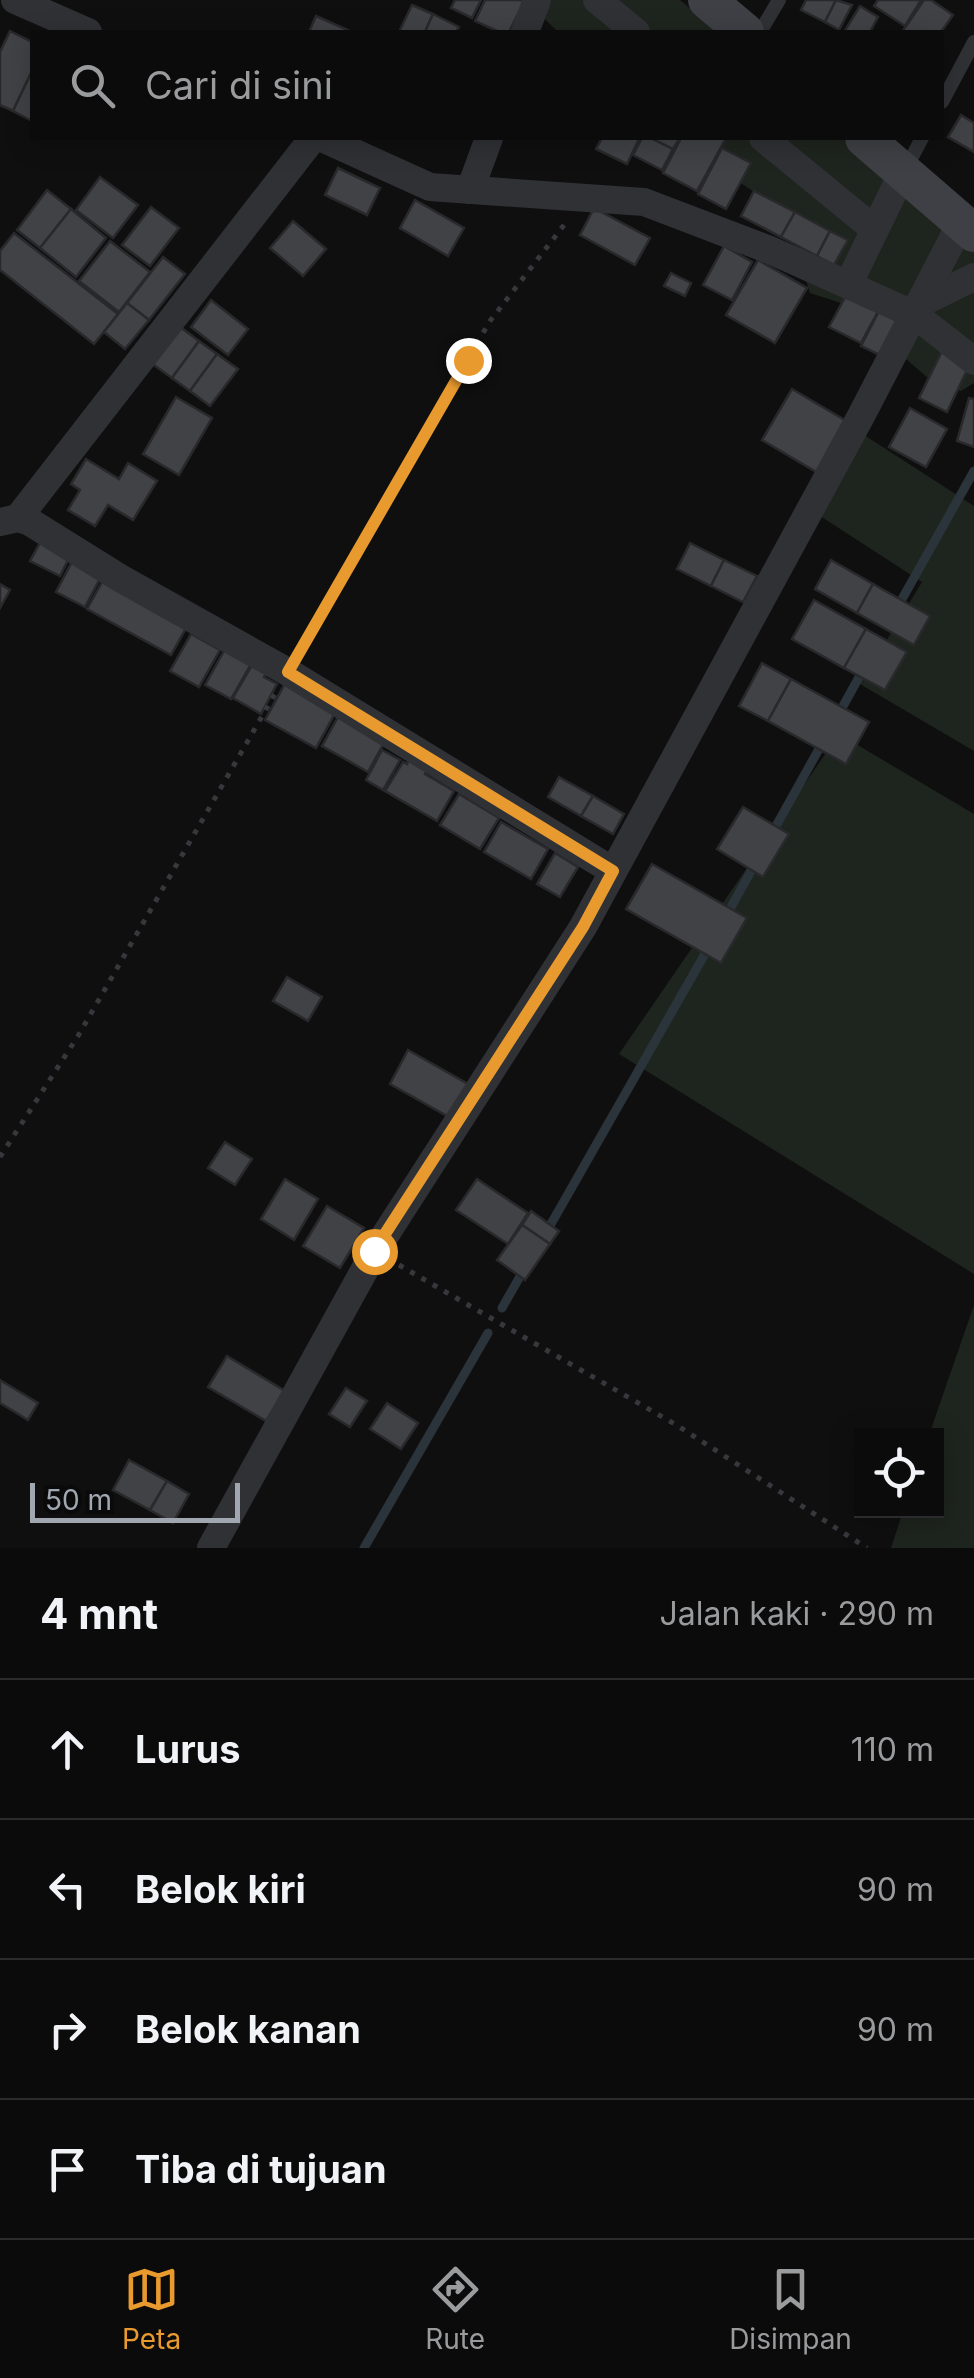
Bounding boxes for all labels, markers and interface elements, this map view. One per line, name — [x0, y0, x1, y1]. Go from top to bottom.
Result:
search box — [30, 30, 944, 140]
icon: search — [65, 58, 120, 113]
text: Cari di sini — [145, 62, 333, 108]
route end — [446, 338, 492, 384]
route start — [352, 1229, 398, 1275]
map controls — [854, 1428, 944, 1518]
button: locate — [854, 1428, 944, 1518]
scale bar — [30, 1478, 240, 1522]
text: 50 m — [45, 1483, 112, 1517]
text: 4 mnt — [40, 1588, 158, 1639]
text: Jalan kaki · 290 m — [660, 1594, 934, 1633]
icon: ahead — [40, 1722, 95, 1777]
text: Lurus — [135, 1726, 241, 1772]
text: 110 m — [851, 1730, 934, 1769]
icon: left — [40, 1862, 95, 1917]
text: Belok kiri — [135, 1866, 306, 1912]
text: 90 m — [857, 1870, 934, 1909]
icon: right — [40, 2002, 95, 2057]
text: Belok kanan — [135, 2006, 361, 2052]
text: 90 m — [857, 2010, 934, 2049]
icon: arrive — [40, 2142, 95, 2197]
text: Tiba di tujuan — [135, 2146, 387, 2192]
tab: Peta — [122, 2262, 181, 2356]
tab: Rute — [425, 2262, 485, 2356]
tab: Disimpan — [729, 2262, 852, 2356]

